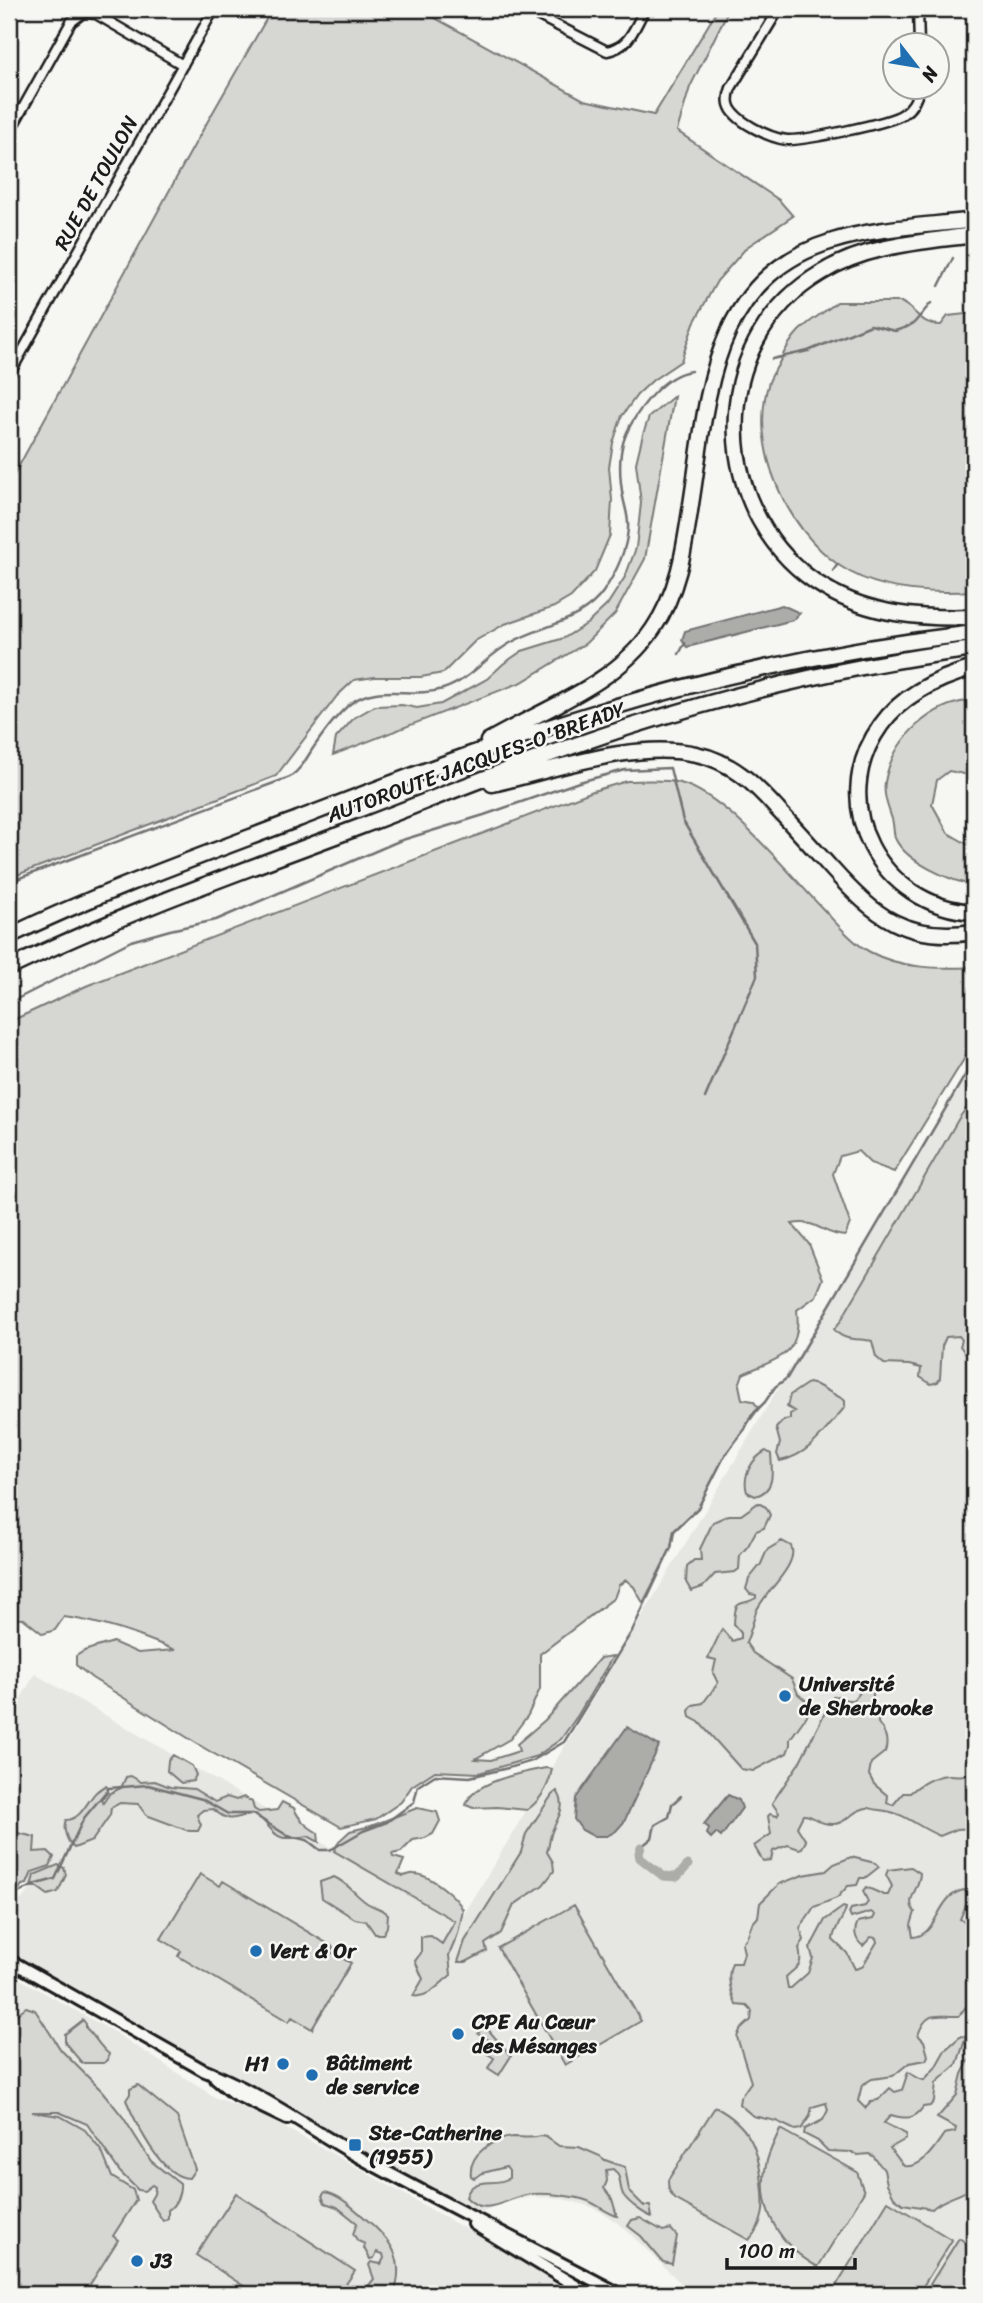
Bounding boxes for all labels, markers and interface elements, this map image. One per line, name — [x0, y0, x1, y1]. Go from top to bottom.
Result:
north arrow — [881, 32, 951, 102]
text: N — [912, 59, 948, 89]
street label: RUE DE TOULON — [43, 108, 149, 257]
street label: AUTOROUTE JACQUES-O'BREADY — [320, 690, 632, 834]
place label: Université de Sherbrooke — [799, 1665, 933, 1727]
marker: Université de Sherbrooke — [777, 1688, 793, 1704]
place label: Vert & Or — [270, 1932, 357, 1970]
marker: Vert & Or — [248, 1943, 264, 1959]
place label: CPE Au Cœur des Mésanges — [471, 2003, 597, 2065]
marker: CPE Au Cœur des Mésanges — [450, 2026, 466, 2042]
place label: Bâtiment de service — [326, 2044, 419, 2106]
place label: H1 — [244, 2045, 269, 2083]
marker: H1 — [275, 2056, 291, 2072]
marker: Bâtiment de service — [304, 2067, 320, 2083]
place label: Ste-Catherine (1955) — [368, 2114, 503, 2176]
marker: Ste-Catherine (1955) — [347, 2137, 363, 2153]
scale bar — [727, 2226, 855, 2270]
text: 100 m — [738, 2232, 795, 2270]
place label: J3 — [150, 2242, 173, 2280]
marker: J3 — [129, 2253, 145, 2269]

